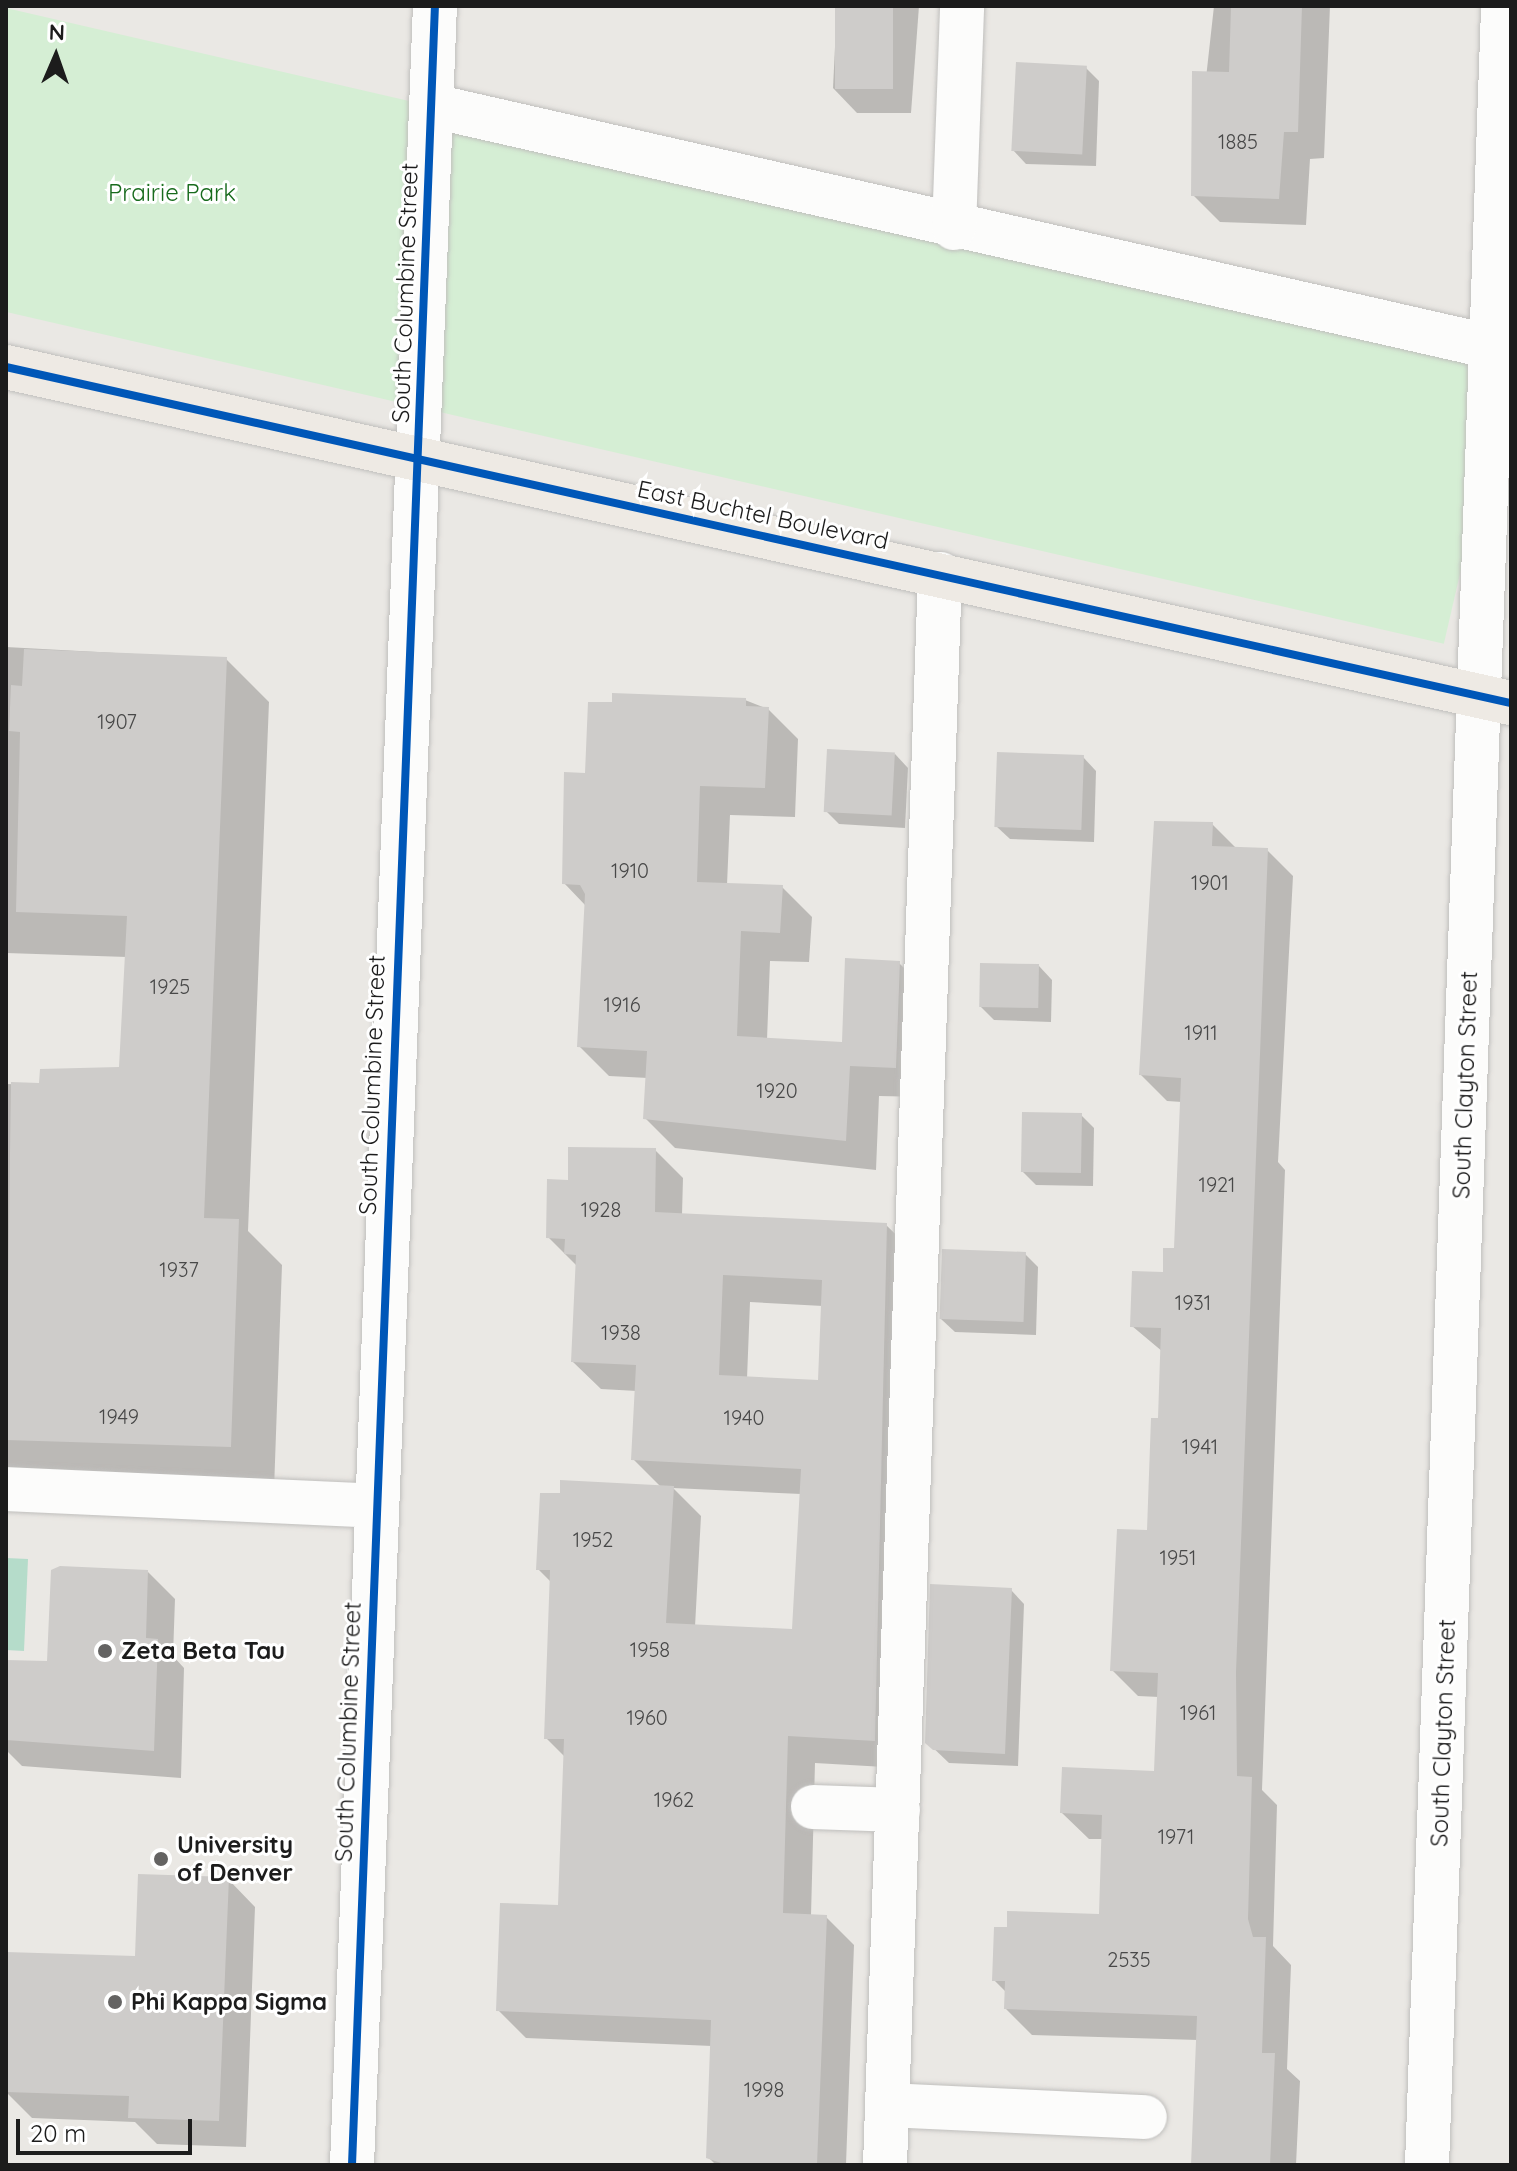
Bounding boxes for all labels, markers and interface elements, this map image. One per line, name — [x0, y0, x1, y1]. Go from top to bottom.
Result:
north arrow — [16, 16, 96, 96]
text: N — [48, 18, 65, 46]
house number: 1885 — [1218, 129, 1258, 153]
street label: South Columbine Street — [386, 162, 424, 424]
park label: Prairie Park — [108, 179, 236, 207]
street label: East Buchtel Boulevard — [635, 474, 891, 556]
house number: 1907 — [97, 709, 137, 733]
house number: 1910 — [611, 858, 649, 882]
house number: 1901 — [1191, 870, 1229, 894]
street label: South Columbine Street — [353, 954, 391, 1216]
street label: South Clayton Street — [1447, 971, 1483, 1199]
house number: 1925 — [150, 974, 190, 998]
house number: 1916 — [604, 992, 640, 1016]
house number: 1911 — [1184, 1020, 1218, 1044]
house number: 1920 — [756, 1078, 798, 1102]
house number: 1921 — [1198, 1172, 1236, 1196]
house number: 1928 — [581, 1197, 621, 1221]
house number: 1937 — [159, 1257, 199, 1281]
house number: 1931 — [1175, 1290, 1211, 1314]
house number: 1938 — [601, 1320, 641, 1344]
house number: 1949 — [99, 1404, 139, 1428]
house number: 1940 — [724, 1405, 764, 1429]
house number: 1941 — [1182, 1434, 1218, 1458]
house number: 1952 — [573, 1527, 613, 1551]
house number: 1951 — [1160, 1545, 1196, 1569]
street label: South Columbine Street — [329, 1601, 367, 1863]
street label: South Clayton Street — [1425, 1619, 1461, 1847]
place label: Zeta Beta Tau — [121, 1637, 285, 1665]
house number: 1958 — [630, 1637, 670, 1661]
marker: Zeta Beta Tau — [96, 1642, 114, 1660]
house number: 1961 — [1180, 1700, 1216, 1724]
house number: 1960 — [626, 1705, 668, 1729]
house number: 1962 — [654, 1787, 694, 1811]
house number: 1971 — [1158, 1824, 1194, 1848]
place label: University of Denver — [177, 1831, 293, 1887]
marker: University of Denver — [152, 1850, 170, 1868]
house number: 2535 — [1107, 1947, 1151, 1971]
place label: Phi Kappa Sigma — [131, 1988, 327, 2016]
marker: Phi Kappa Sigma — [106, 1993, 124, 2011]
house number: 1998 — [744, 2077, 784, 2101]
scale bar — [20, 2103, 196, 2153]
text: 20 m — [30, 2118, 86, 2148]

